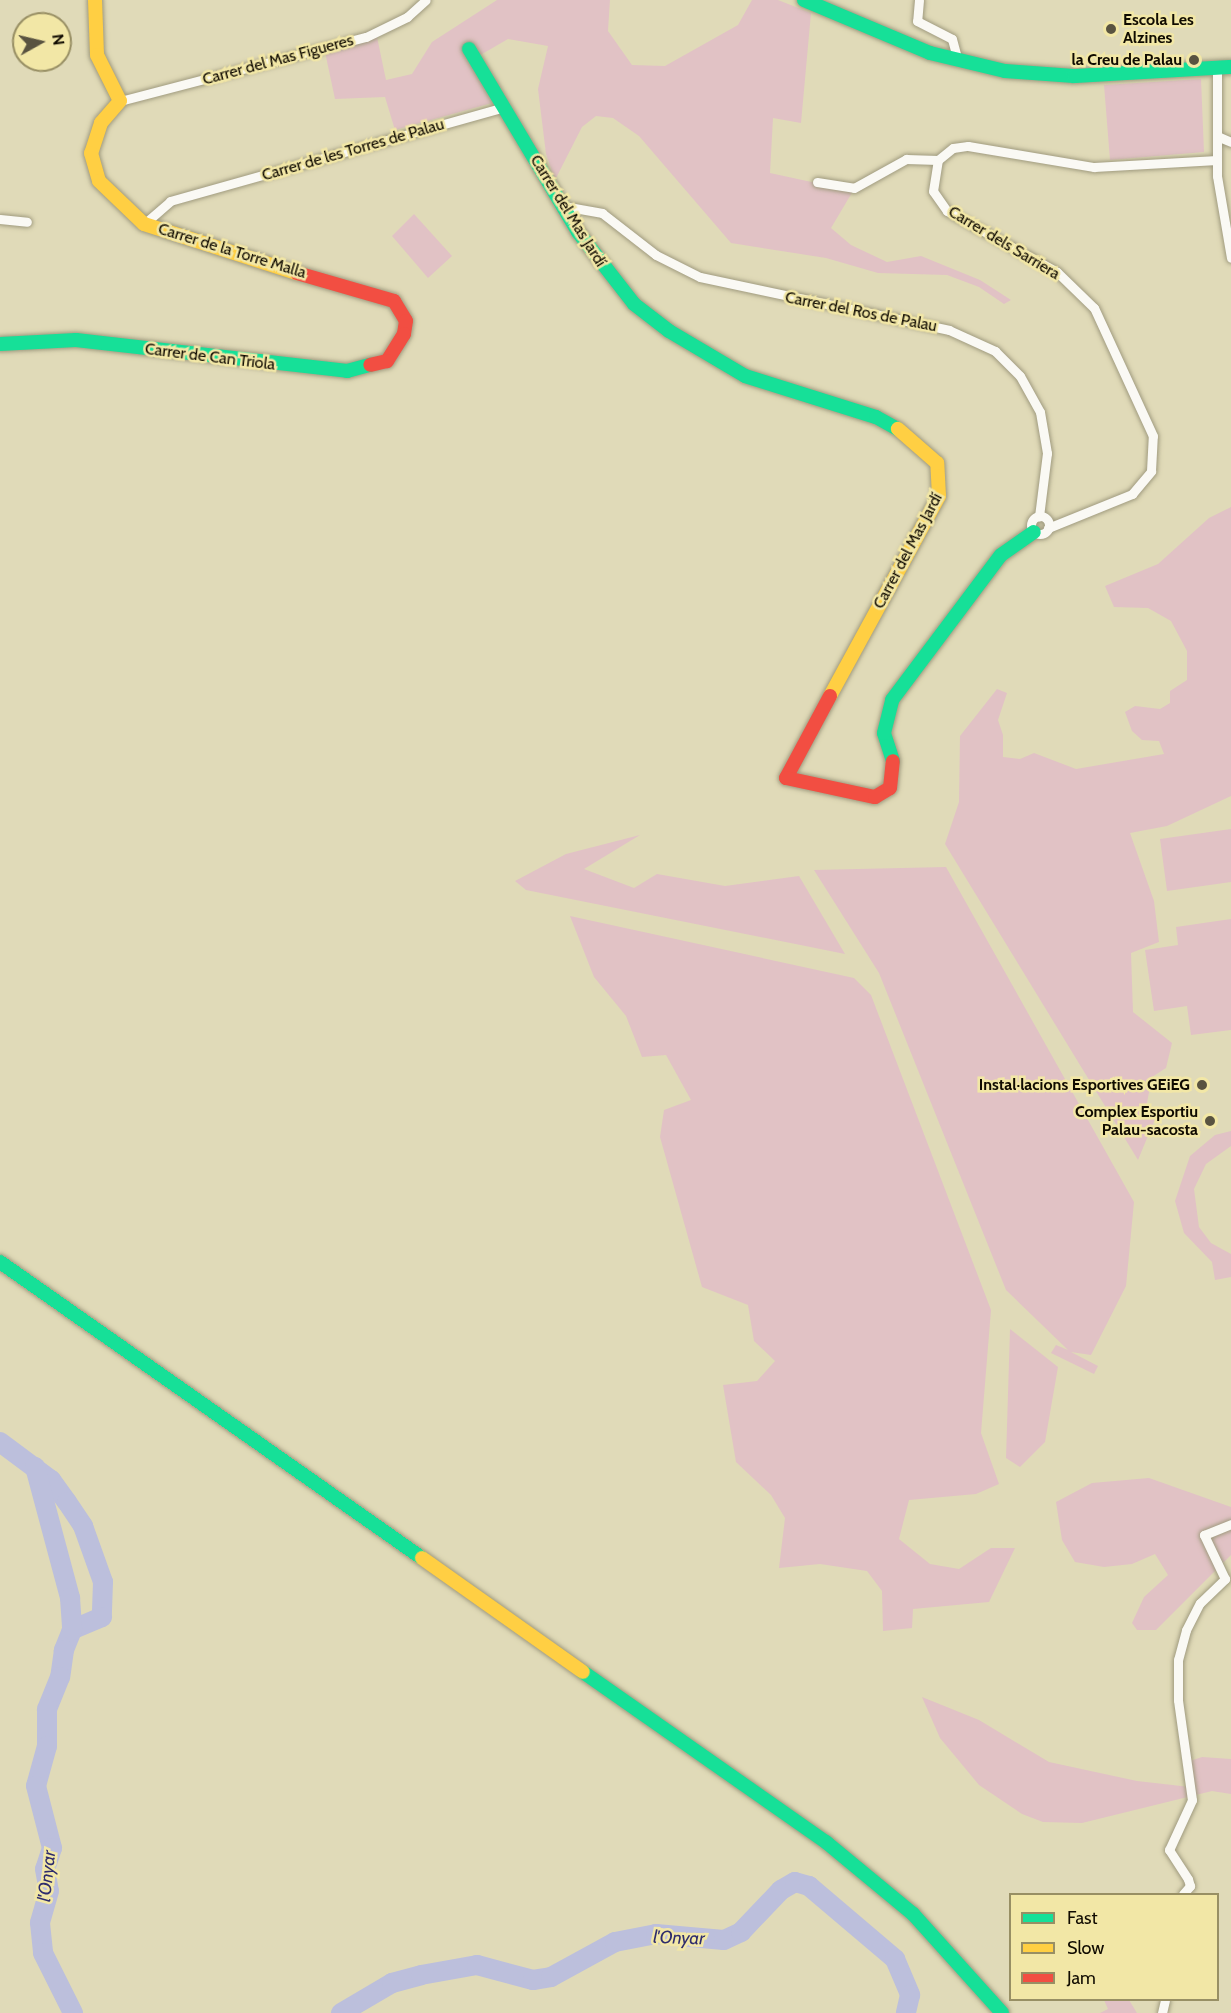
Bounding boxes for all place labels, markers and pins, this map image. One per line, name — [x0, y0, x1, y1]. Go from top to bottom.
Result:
place label: Escola Les Alzines — [1123, 10, 1194, 48]
marker: Escola Les Alzines — [1104, 22, 1118, 36]
place label: la Creu de Palau — [1071, 50, 1182, 70]
marker: la Creu de Palau — [1187, 53, 1201, 67]
place label: Instal·lacions Esportives GEiEG — [979, 1075, 1190, 1095]
marker: Instal·lacions Esportives GEiEG — [1195, 1078, 1209, 1092]
place label: Complex Esportiu Palau-sacosta — [1075, 1102, 1198, 1140]
marker: Complex Esportiu Palau-sacosta — [1203, 1114, 1217, 1128]

